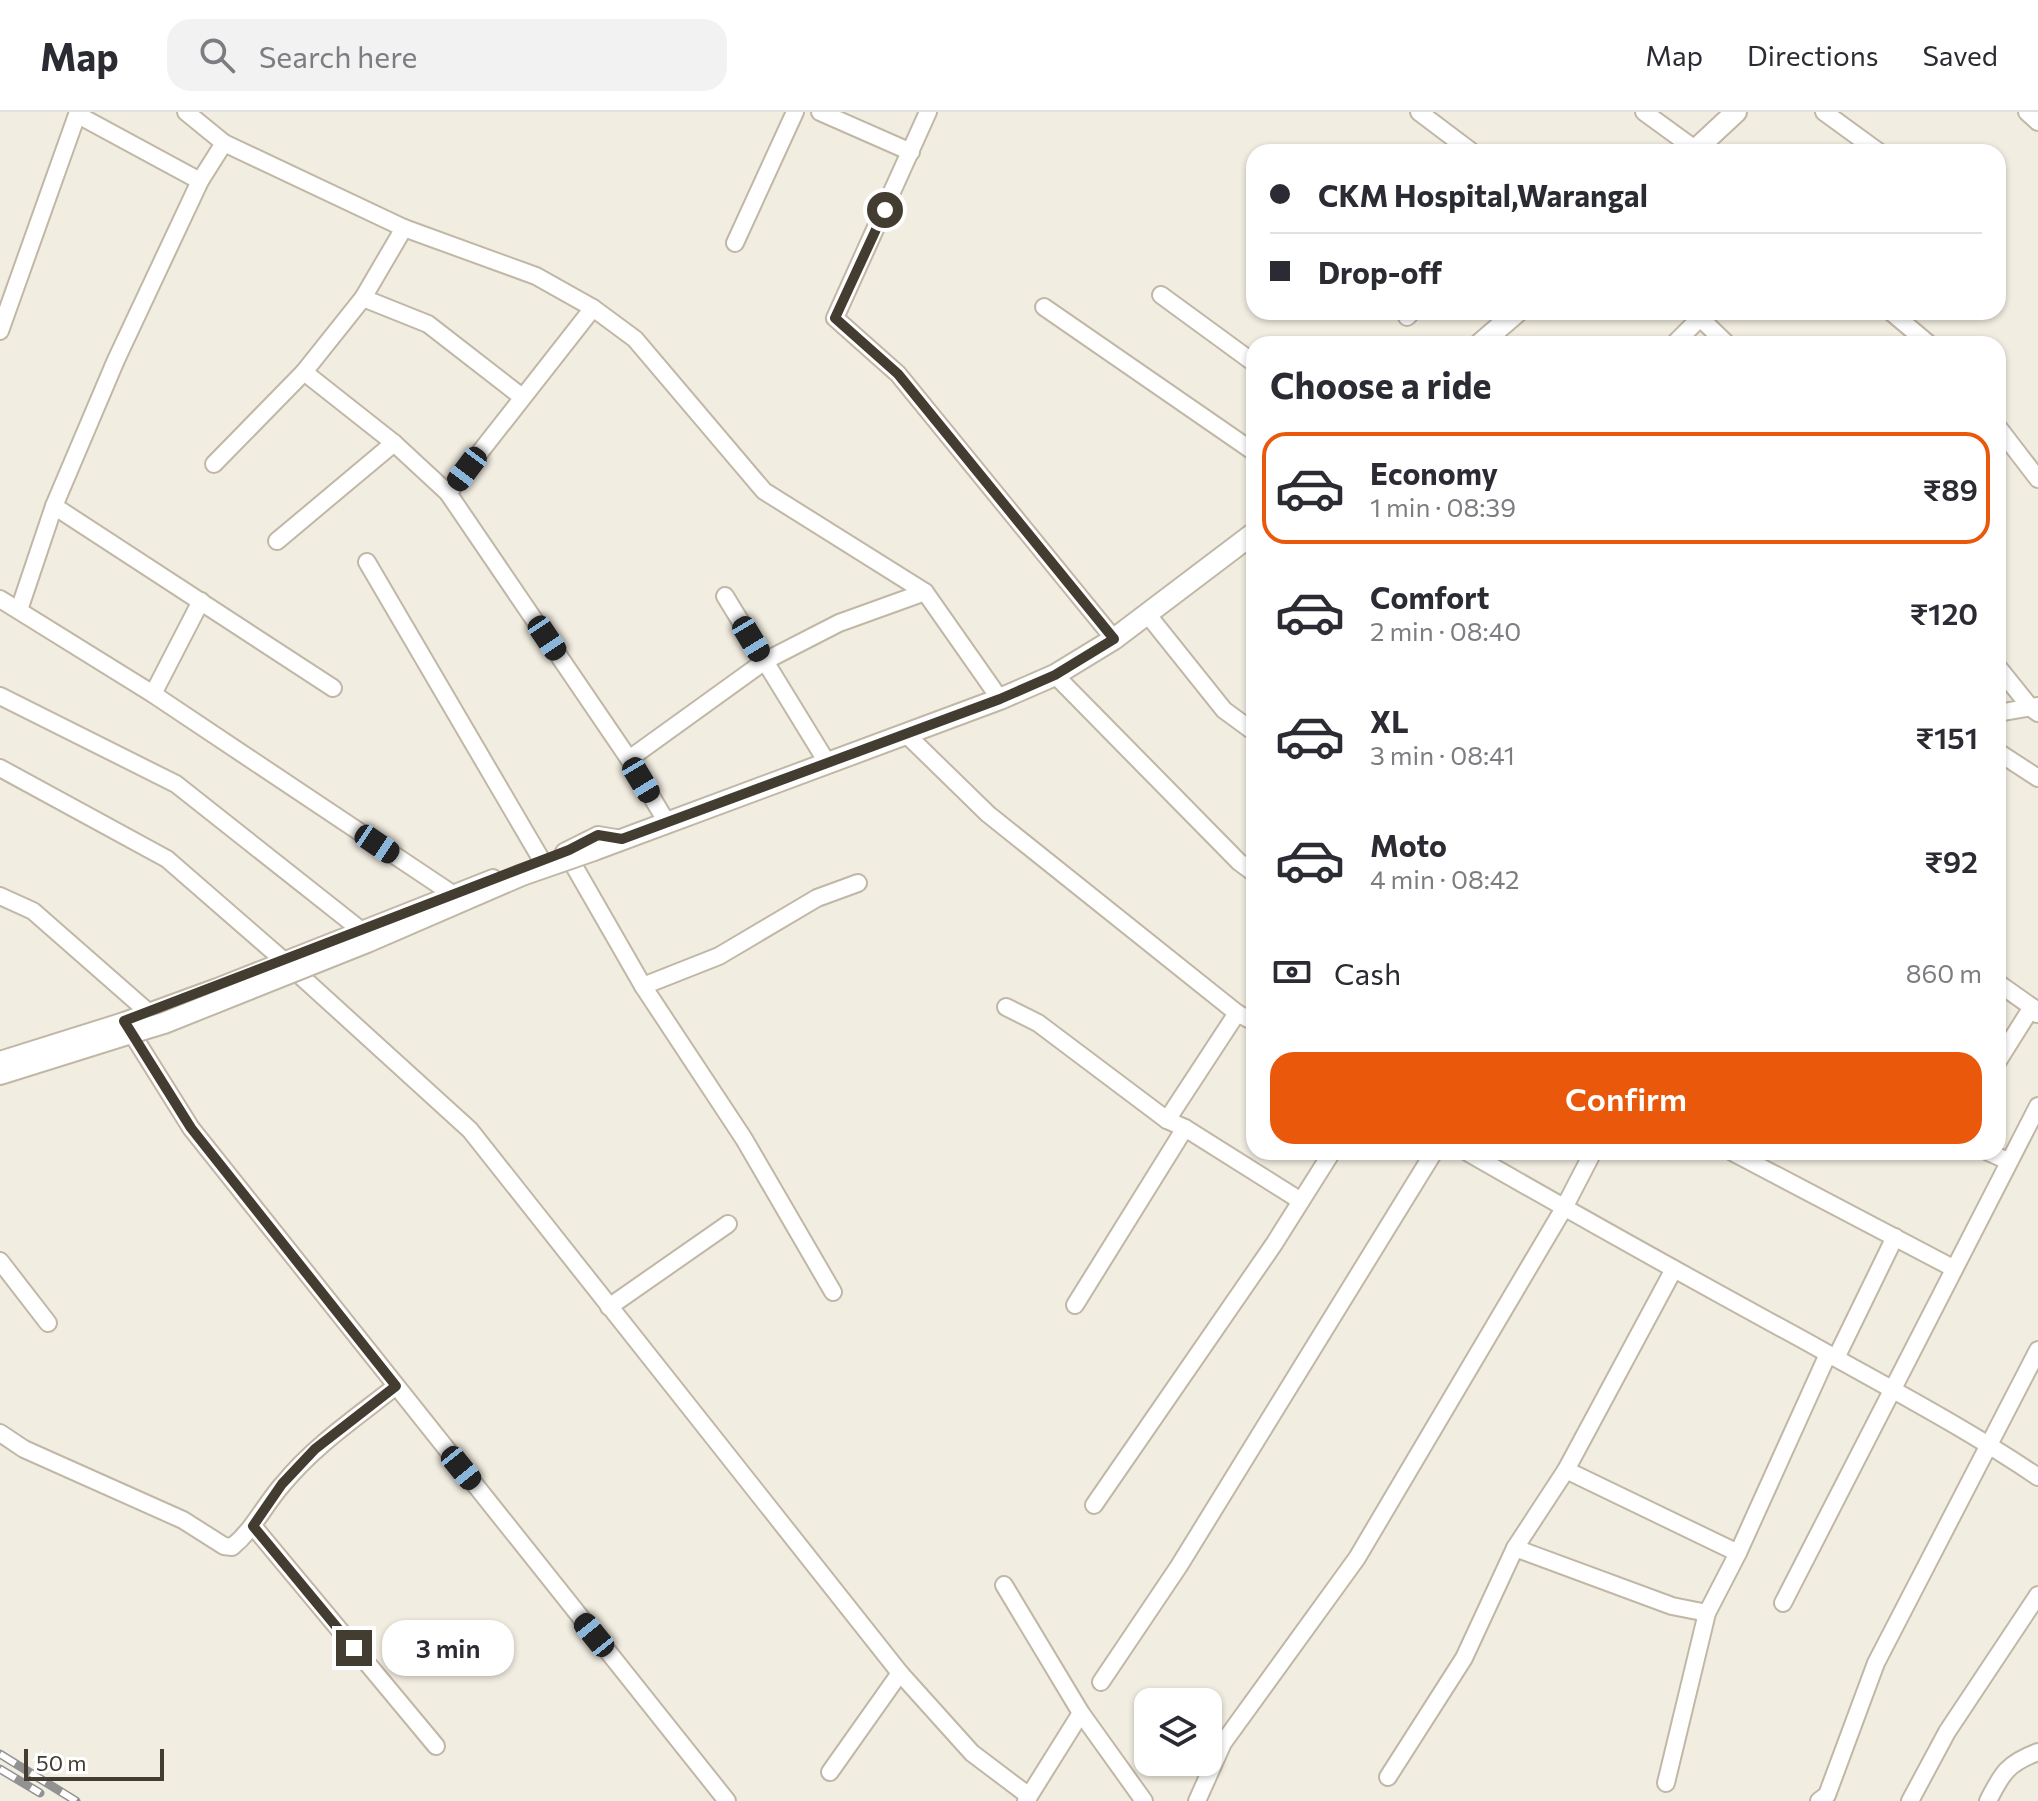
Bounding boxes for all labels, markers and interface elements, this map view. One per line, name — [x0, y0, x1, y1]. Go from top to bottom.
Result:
search box — [167, 19, 727, 91]
text: Map — [40, 32, 119, 79]
icon: search — [195, 33, 239, 77]
text: Search here — [259, 37, 417, 74]
text: Map — [1645, 38, 1703, 72]
text: Directions — [1747, 38, 1878, 72]
text: Saved — [1922, 38, 1998, 72]
text: CKM Hospital,Warangal — [1318, 176, 1648, 213]
route start — [867, 192, 903, 228]
text: Drop-off — [1318, 253, 1442, 290]
text: Choose a ride — [1270, 362, 1491, 406]
car — [443, 443, 491, 495]
icon: car — [1274, 452, 1346, 524]
text: Economy — [1370, 454, 1498, 491]
text: ₹89 — [1923, 470, 1978, 507]
text: 1 min · 08:39 — [1370, 491, 1516, 522]
icon: car — [1274, 576, 1346, 648]
text: Comfort — [1370, 578, 1489, 615]
text: ₹120 — [1910, 594, 1978, 631]
car — [524, 611, 570, 665]
car — [728, 612, 774, 666]
text: 2 min · 08:40 — [1370, 615, 1521, 646]
icon: car — [1274, 700, 1346, 772]
text: XL — [1370, 702, 1409, 739]
text: ₹151 — [1916, 718, 1978, 755]
text: 3 min · 08:41 — [1370, 739, 1515, 770]
car — [618, 753, 664, 807]
car — [350, 821, 404, 867]
icon: car — [1274, 824, 1346, 896]
text: Moto — [1370, 826, 1447, 863]
text: ₹92 — [1925, 842, 1978, 879]
text: 4 min · 08:42 — [1370, 863, 1519, 894]
icon: cash — [1270, 950, 1314, 994]
text: Cash — [1334, 954, 1401, 991]
text: 860 m — [1906, 957, 1982, 988]
button: Confirm — [1270, 1052, 1982, 1144]
car — [437, 1442, 485, 1494]
car — [570, 1609, 618, 1661]
callout: 3 min — [382, 1620, 514, 1676]
route end — [336, 1630, 372, 1666]
text: 3 min — [416, 1632, 480, 1663]
map controls — [1134, 1688, 1222, 1776]
button: layers — [1134, 1688, 1222, 1776]
scale bar — [24, 1745, 164, 1781]
text: 50 m — [36, 1749, 86, 1776]

